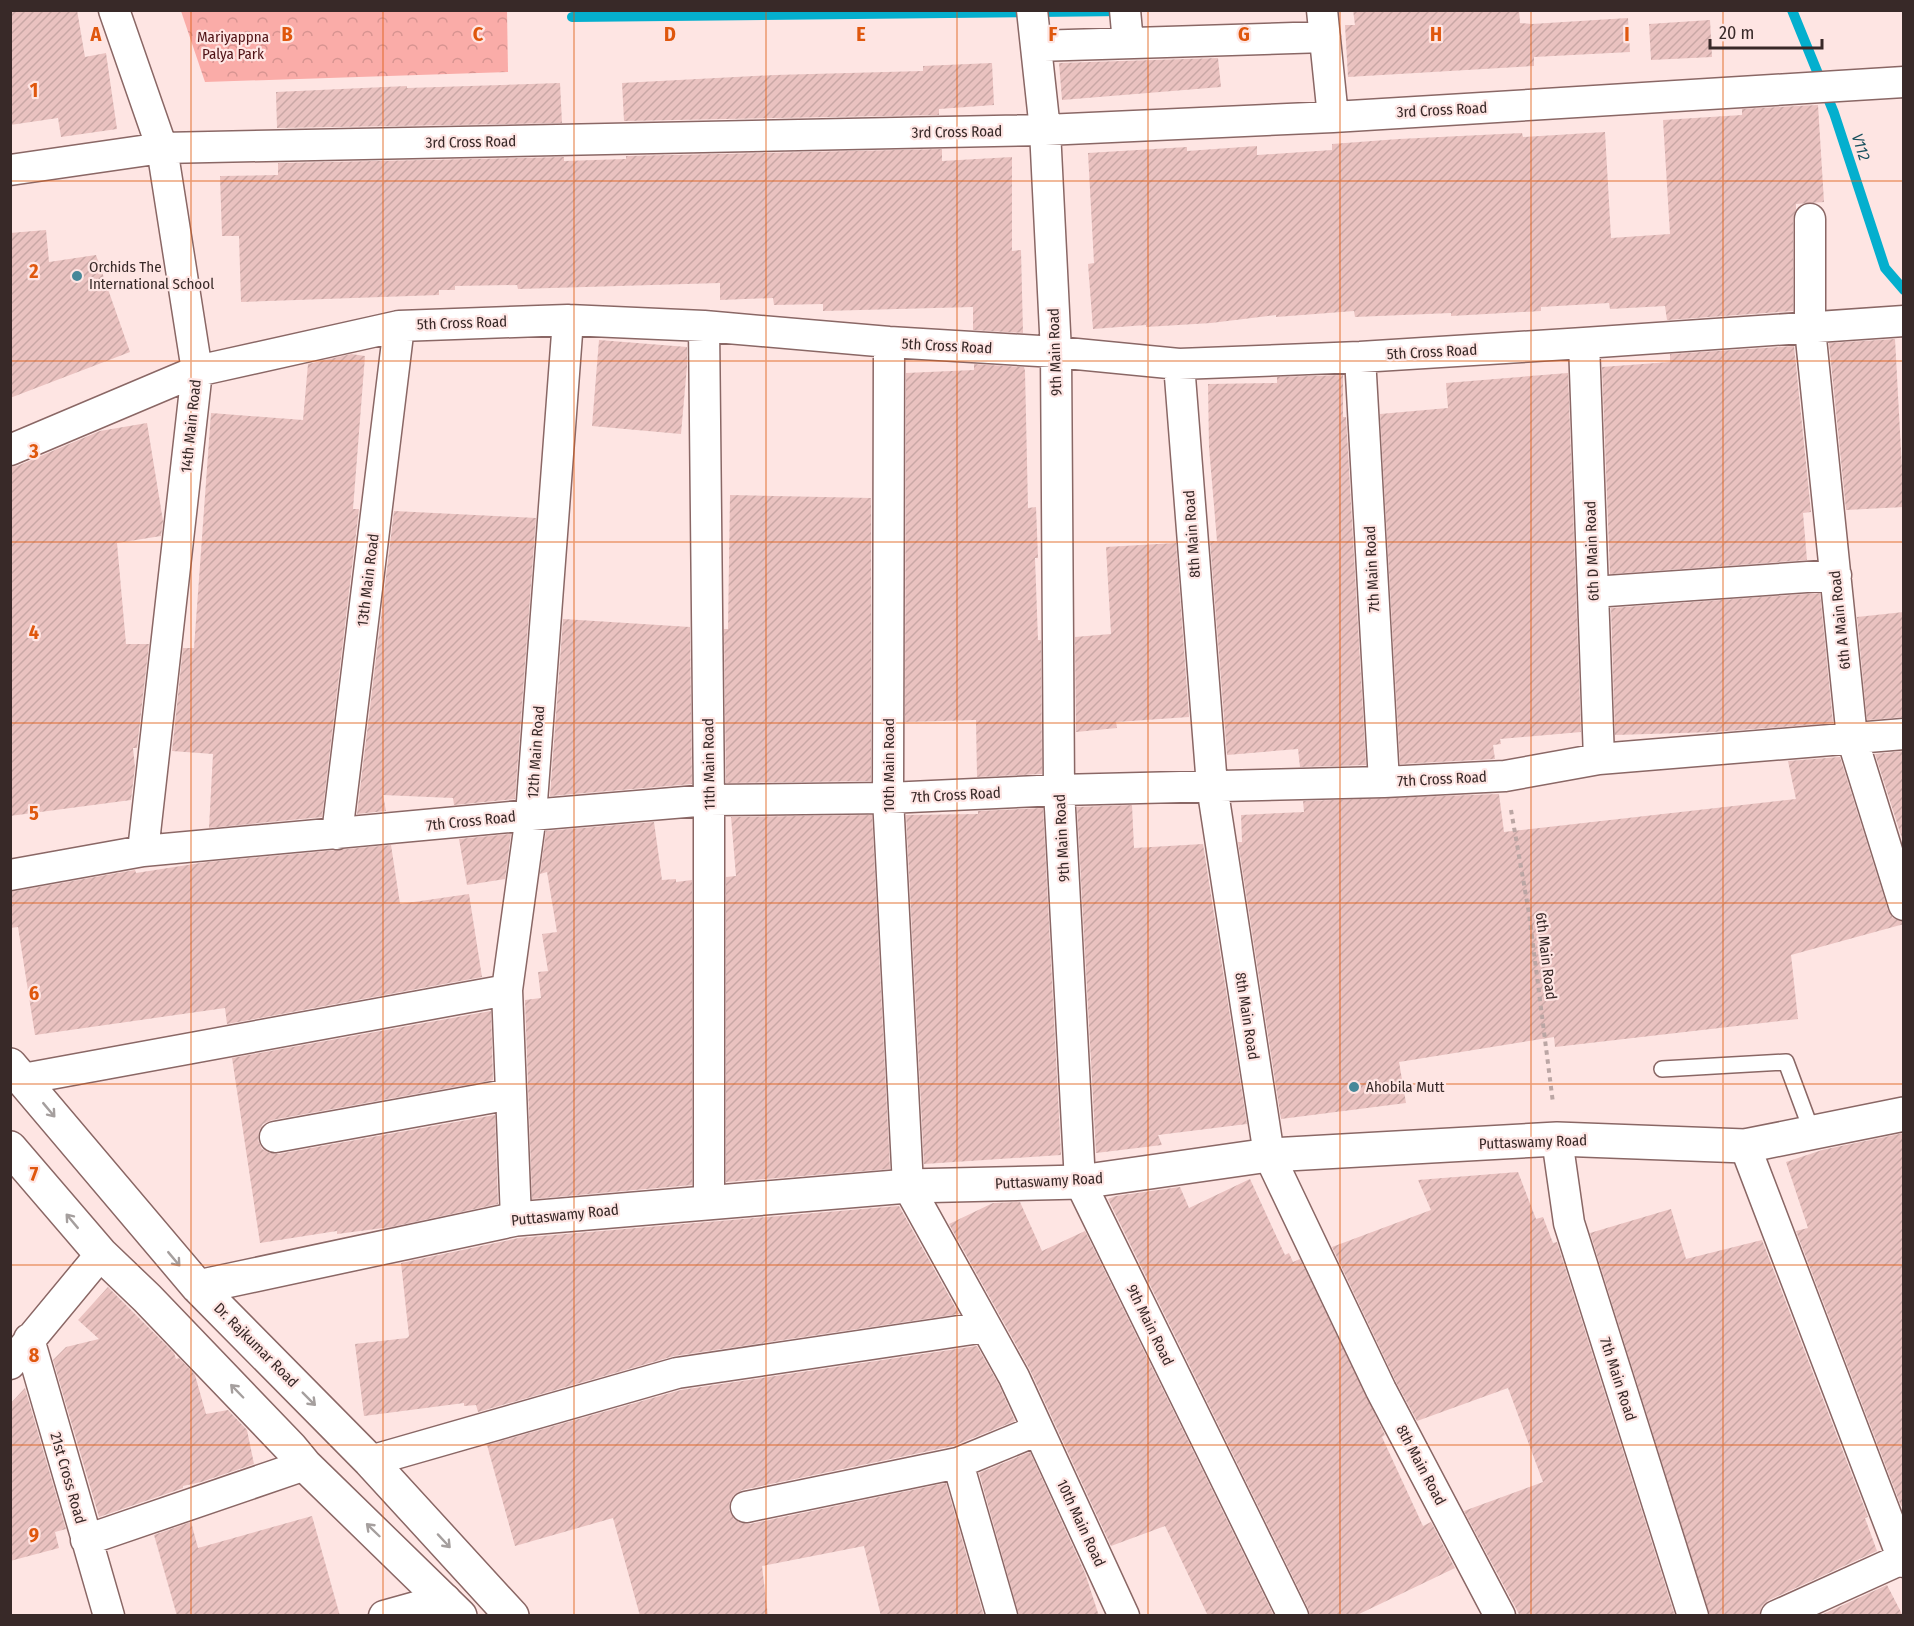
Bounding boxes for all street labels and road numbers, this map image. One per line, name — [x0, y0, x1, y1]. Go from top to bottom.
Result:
street label: 3rd Cross Road — [1396, 99, 1488, 121]
street label: 3rd Cross Road — [912, 122, 1002, 142]
street label: 3rd Cross Road — [426, 132, 516, 152]
street label: 9th Main Road — [1044, 308, 1066, 396]
street label: 5th Cross Road — [416, 312, 508, 334]
street label: 5th Cross Road — [901, 335, 993, 357]
street label: 5th Cross Road — [1386, 341, 1478, 363]
street label: 14th Main Road — [177, 378, 205, 474]
street label: 8th Main Road — [1180, 489, 1204, 579]
street label: 6th D Main Road — [1581, 501, 1603, 601]
street label: 7th Main Road — [1361, 525, 1383, 613]
street label: 13th Main Road — [353, 533, 383, 627]
street label: 6th A Main Road — [1826, 570, 1854, 670]
street label: 12th Main Road — [524, 705, 548, 799]
street label: 11th Main Road — [699, 718, 719, 810]
street label: 10th Main Road — [880, 718, 898, 812]
street label: 7th Cross Road — [1397, 768, 1487, 790]
street label: 7th Cross Road — [911, 784, 1001, 806]
street label: 9th Main Road — [1051, 794, 1073, 882]
street label: 7th Cross Road — [425, 807, 517, 835]
street label: 6th Main Road — [1532, 911, 1560, 1001]
street label: 8th Main Road — [1231, 971, 1263, 1061]
street label: Puttaswamy Road — [1479, 1131, 1587, 1153]
street label: Puttaswamy Road — [994, 1169, 1104, 1193]
street label: Puttaswamy Road — [510, 1200, 620, 1230]
street label: 9th Main Road — [1123, 1282, 1177, 1368]
street label: Dr. Rajkumar Road — [210, 1299, 302, 1391]
street label: 7th Main Road — [1596, 1335, 1640, 1423]
street label: 8th Main Road — [1392, 1422, 1450, 1508]
street label: 21st Cross Road — [46, 1430, 90, 1526]
street label: 10th Main Road — [1053, 1476, 1109, 1570]

